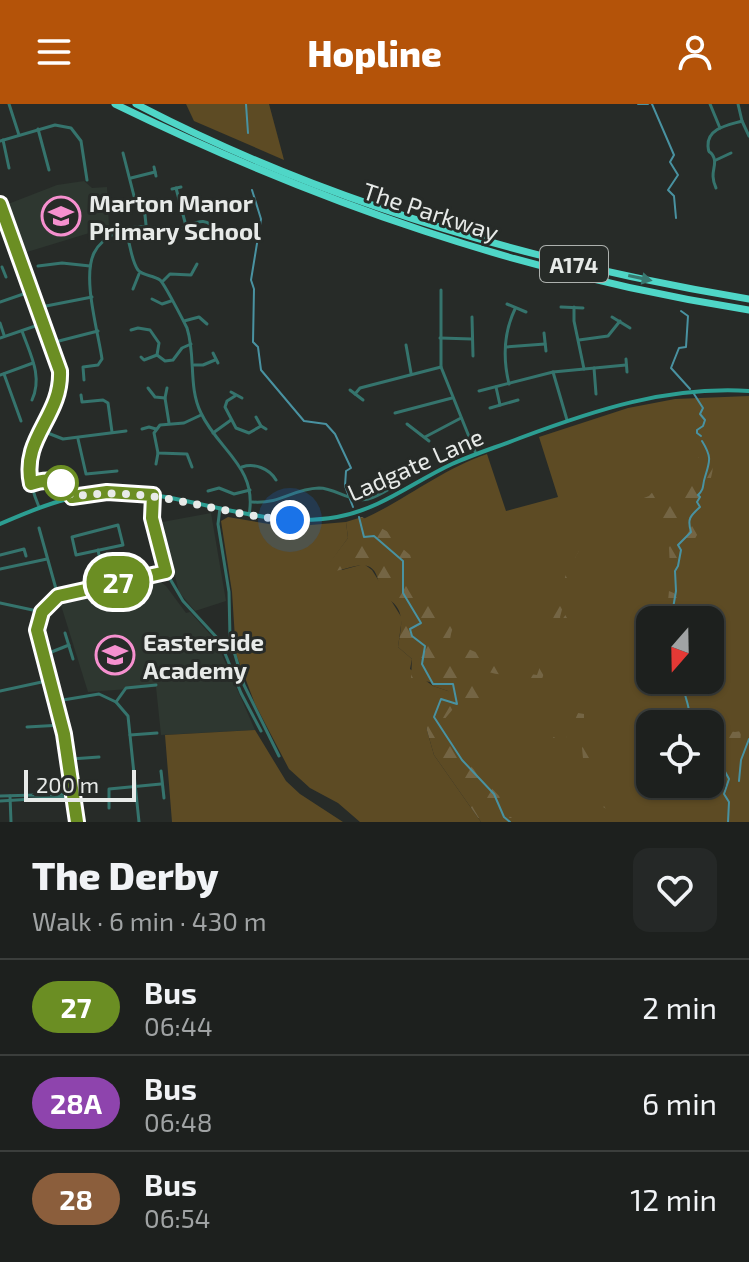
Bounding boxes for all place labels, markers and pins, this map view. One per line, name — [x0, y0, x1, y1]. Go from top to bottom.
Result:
place label: Marton Manor Primary School — [89, 188, 261, 245]
school or university icon: Marton Manor Primary School — [40, 195, 82, 237]
unlabelled marker — [44, 466, 78, 500]
place label: Easterside Academy — [143, 627, 264, 684]
school or university icon: Easterside Academy — [94, 634, 136, 676]

